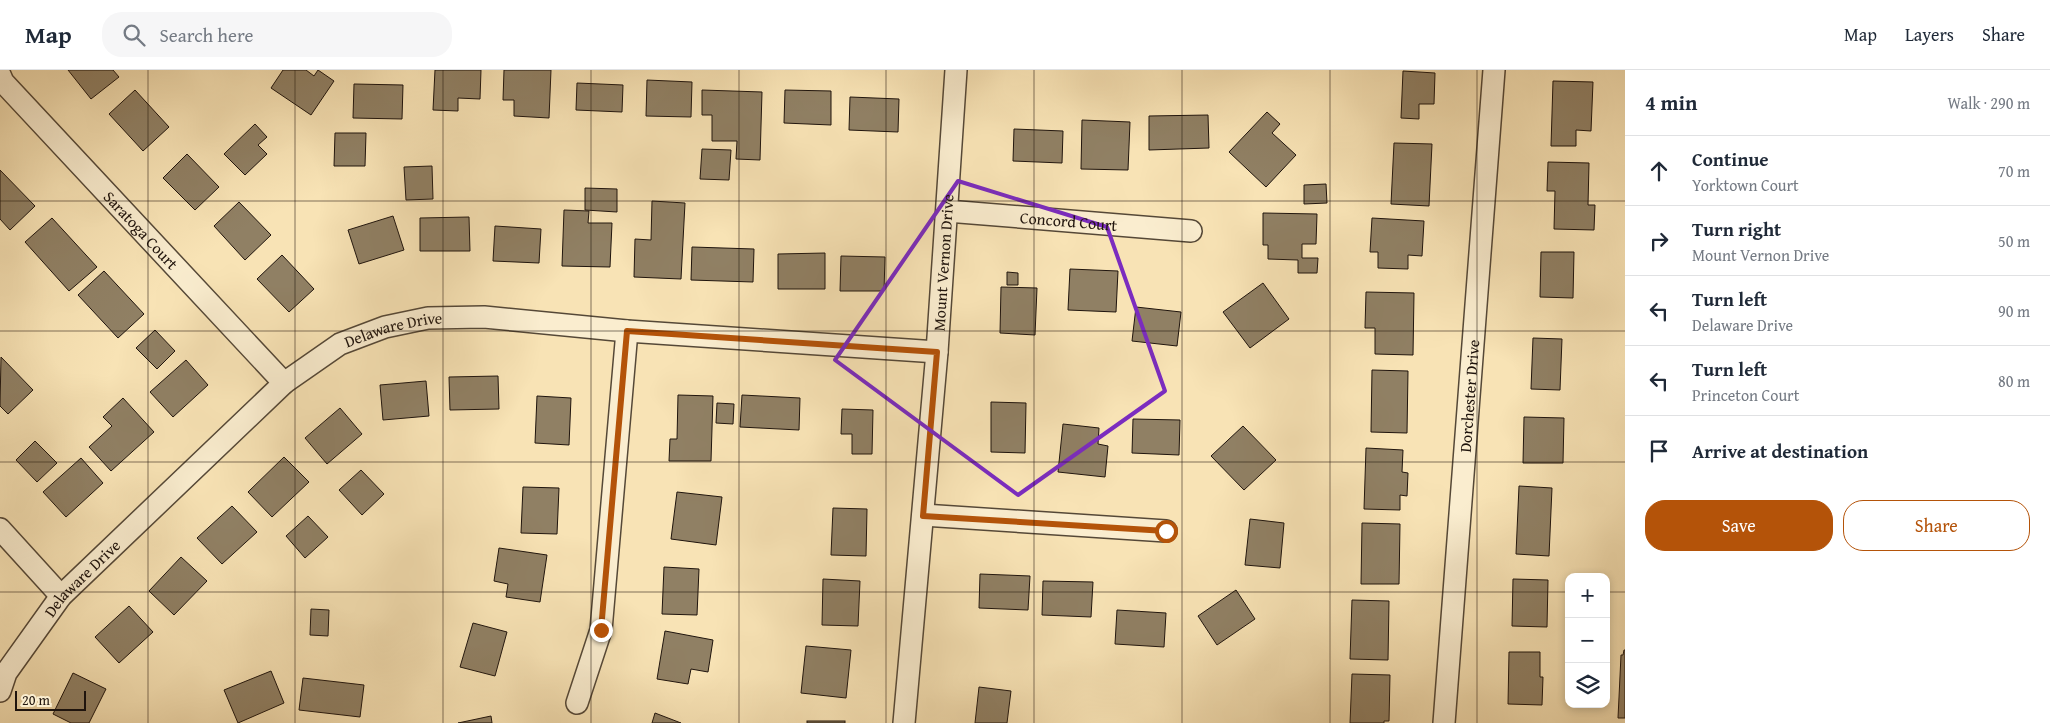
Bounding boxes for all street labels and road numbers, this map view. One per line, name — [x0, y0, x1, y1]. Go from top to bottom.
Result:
street label: Saratoga Court — [98, 185, 184, 275]
street label: Mount Vernon Drive — [926, 193, 960, 332]
street label: Concord Court — [1019, 205, 1118, 237]
street label: Delaware Drive — [341, 306, 442, 353]
street label: Dorchester Drive — [1453, 339, 1485, 453]
street label: Delaware Drive — [38, 533, 126, 622]

